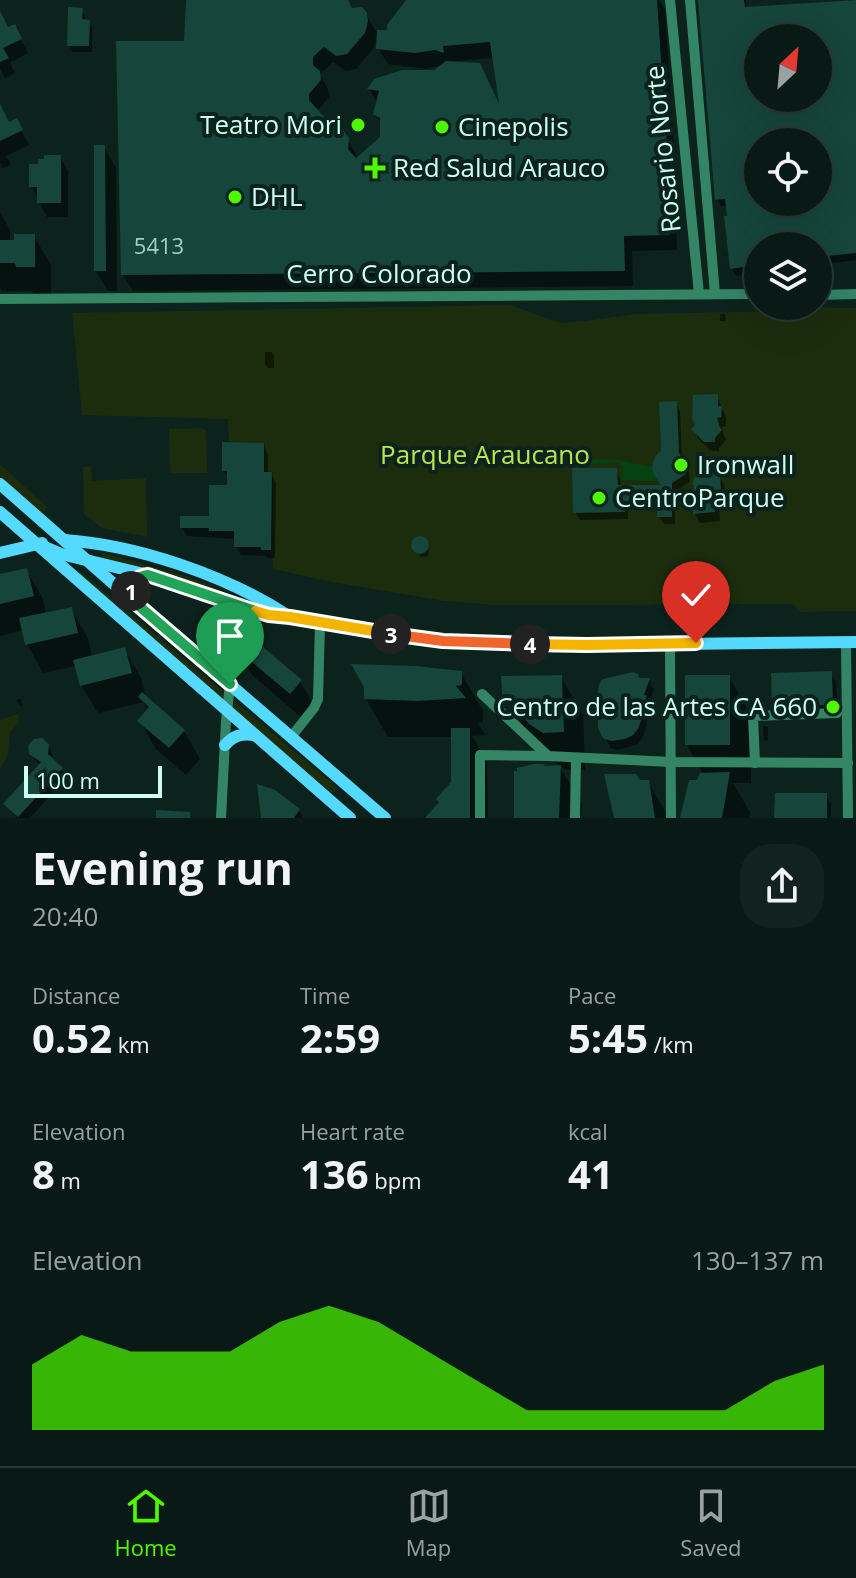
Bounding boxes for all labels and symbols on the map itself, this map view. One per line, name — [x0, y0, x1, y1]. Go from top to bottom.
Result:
north arrow — [744, 24, 832, 112]
street label: Rosario Norte — [635, 64, 689, 234]
place label: Teatro Mori — [200, 106, 342, 142]
place label: Cinepolis — [458, 108, 569, 144]
marker: Teatro Mori — [349, 116, 367, 134]
marker: Cinepolis — [433, 118, 451, 136]
place label: Red Salud Arauco — [393, 149, 606, 185]
marker: Red Salud Arauco — [364, 157, 386, 179]
place label: DHL — [251, 178, 303, 214]
marker: DHL — [226, 188, 244, 206]
house number: 5413 — [134, 230, 184, 260]
street label: Cerro Colorado — [286, 255, 472, 291]
park label: Parque Araucano — [380, 436, 590, 472]
place label: Ironwall — [697, 446, 794, 482]
marker: Ironwall — [672, 456, 690, 474]
place label: CentroParque — [615, 479, 785, 515]
marker: CentroParque — [590, 489, 608, 507]
pin — [662, 561, 730, 643]
pin: 1 — [111, 571, 151, 611]
pin — [196, 602, 264, 684]
pin: 3 — [371, 614, 411, 654]
pin: 4 — [510, 624, 550, 664]
place label: Centro de las Artes CA 660 — [496, 688, 817, 724]
marker: Centro de las Artes CA 660 — [824, 698, 842, 716]
scale bar — [24, 762, 162, 798]

